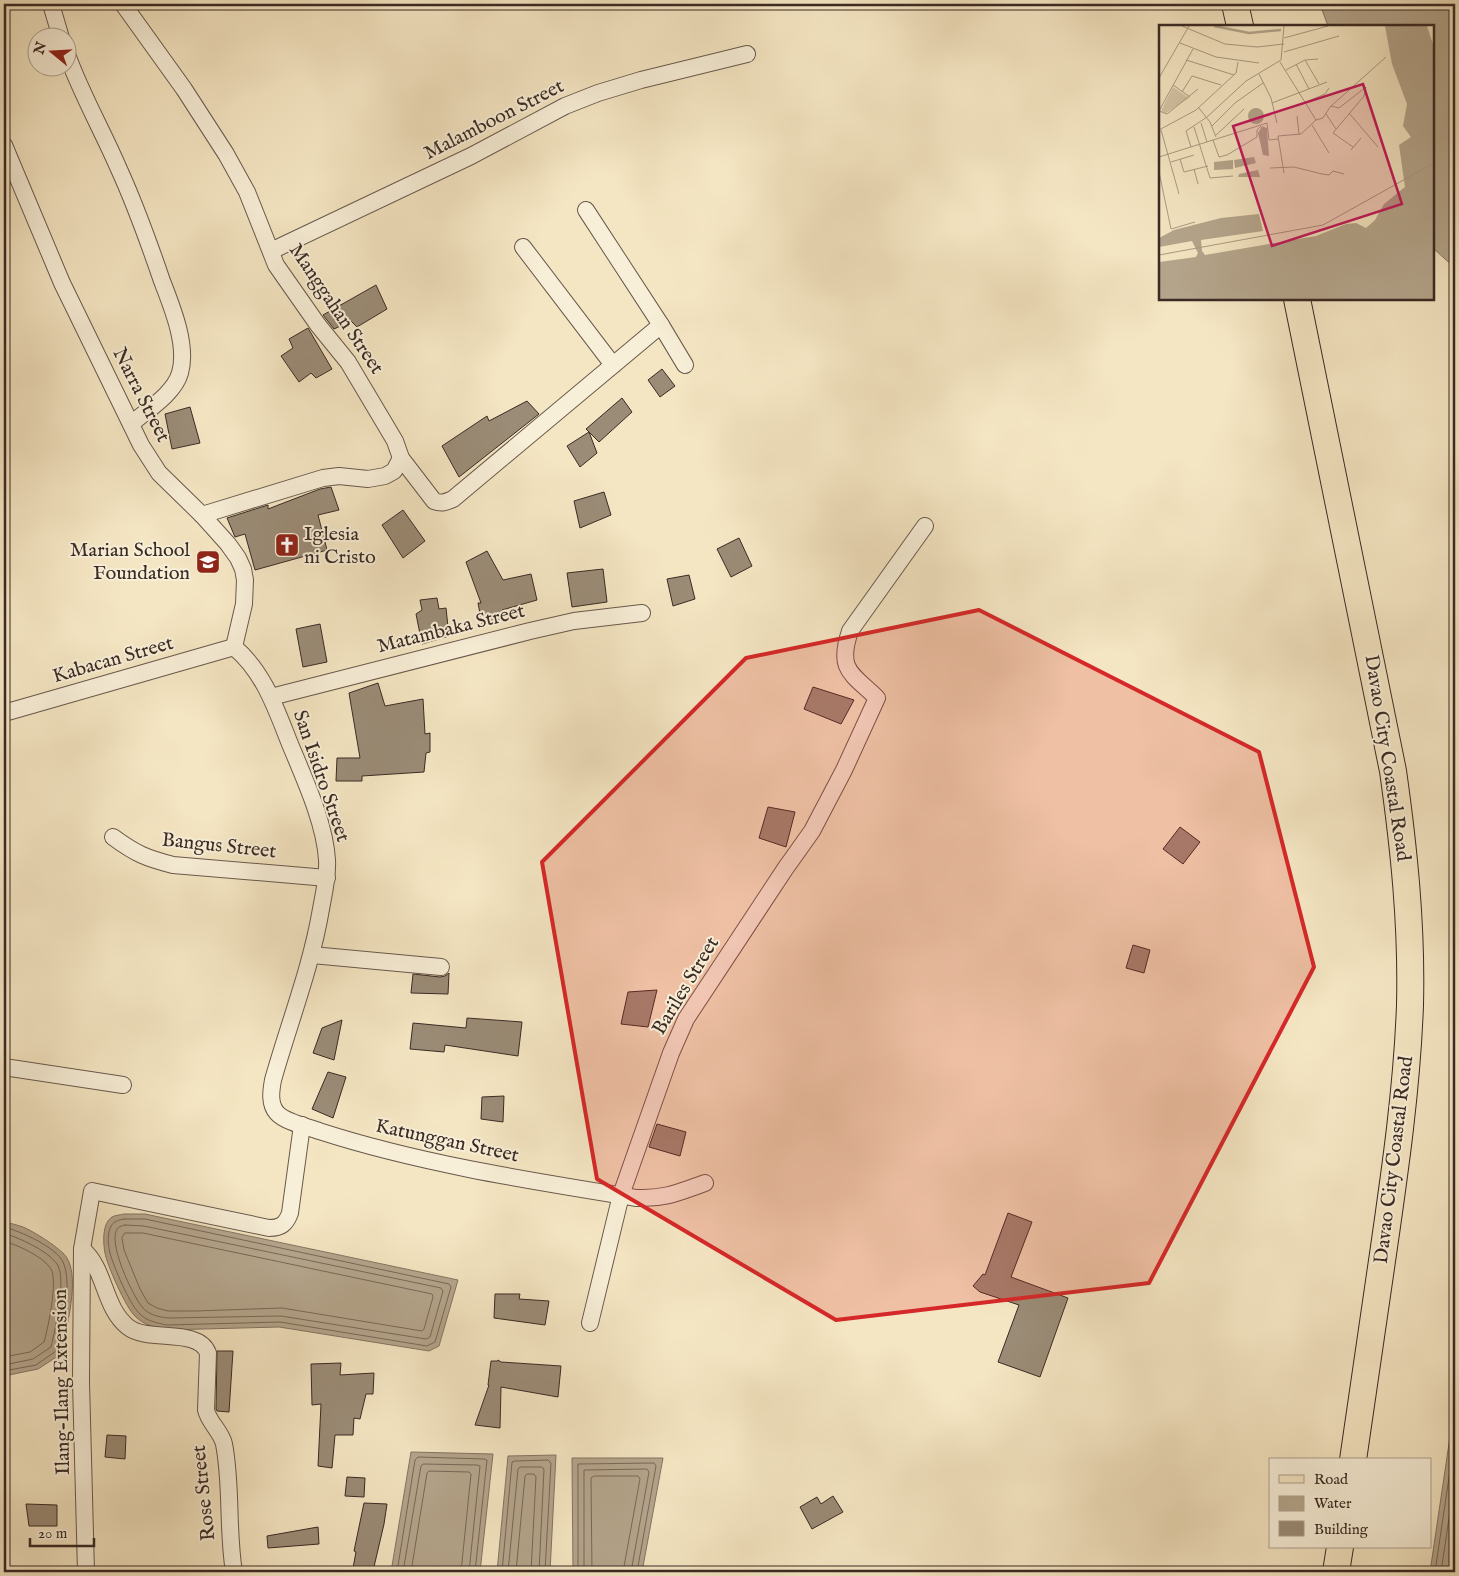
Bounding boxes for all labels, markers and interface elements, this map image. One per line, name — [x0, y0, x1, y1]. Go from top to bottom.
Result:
inset map — [1159, 25, 1434, 300]
north arrow — [28, 28, 78, 78]
text: N — [30, 40, 51, 58]
street label: Malamboon Street — [420, 74, 568, 166]
street label: Manggahan Street — [283, 239, 389, 379]
street label: Narra Street — [107, 344, 176, 447]
place label: Iglesia ni Cristo — [304, 522, 376, 570]
church icon: Iglesia ni Cristo — [274, 532, 300, 558]
place label: Marian School Foundation — [70, 538, 191, 586]
school or university icon: Marian School Foundation — [195, 549, 221, 575]
street label: Matambaka Street — [375, 599, 527, 659]
street label: Kabacan Street — [50, 631, 176, 689]
street label: Davao City Coastal Road — [1358, 653, 1416, 863]
street label: San Isidro Street — [287, 707, 355, 845]
street label: Bangus Street — [161, 828, 278, 864]
street label: Bariles Street — [647, 932, 725, 1040]
street label: Davao City Coastal Road — [1369, 1054, 1419, 1265]
street label: Katunggan Street — [373, 1114, 521, 1168]
street label: Ilang-Ilang Extension — [48, 1288, 76, 1475]
street label: Rose Street — [187, 1444, 221, 1542]
legend — [1269, 1458, 1432, 1548]
text: Road — [1314, 1470, 1349, 1489]
text: Water — [1314, 1494, 1352, 1513]
scale bar — [30, 1516, 94, 1548]
text: Building — [1314, 1520, 1369, 1539]
text: 20 m — [38, 1524, 68, 1543]

